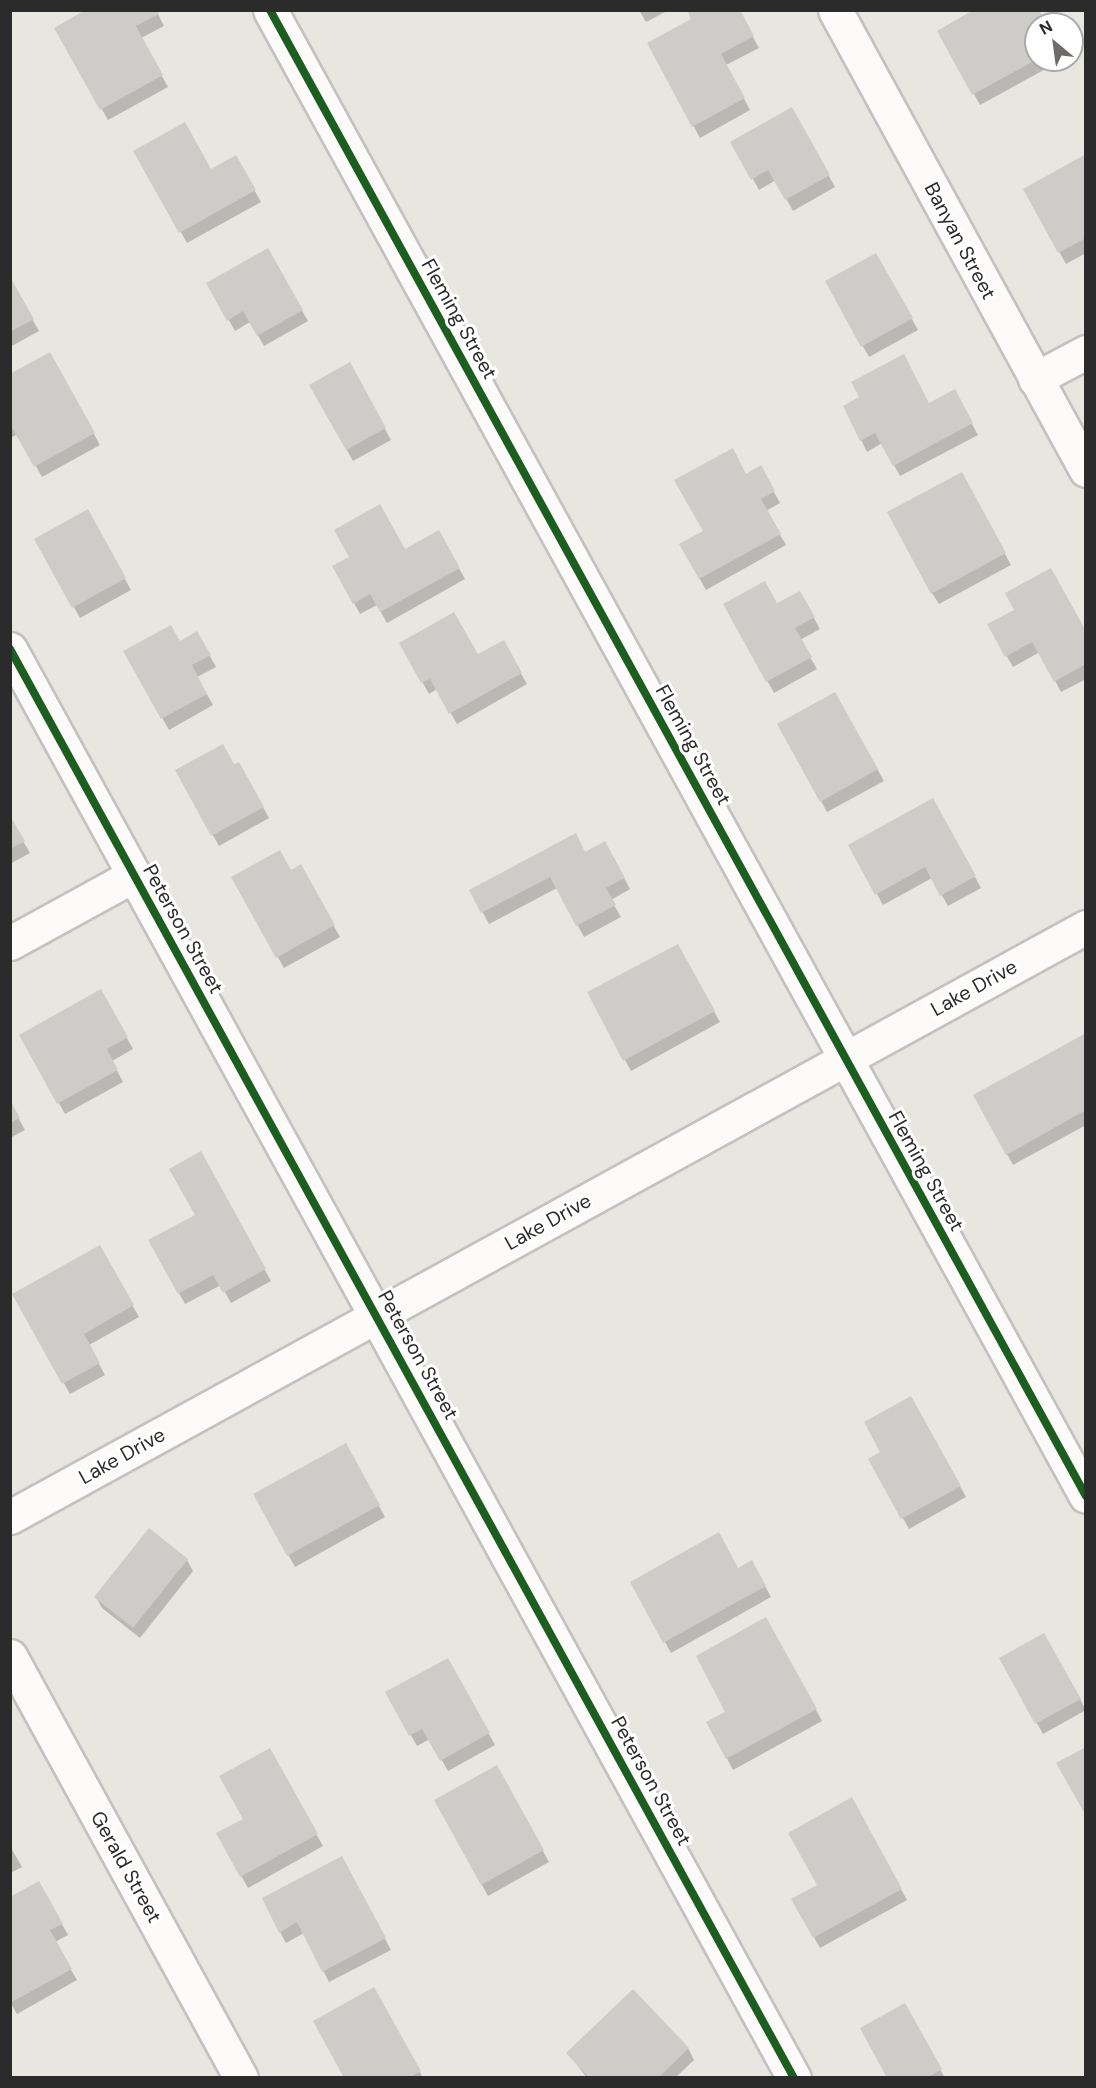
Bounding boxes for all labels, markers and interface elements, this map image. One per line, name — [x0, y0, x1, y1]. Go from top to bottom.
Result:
north arrow — [1024, 12, 1084, 72]
text: N — [1036, 16, 1056, 40]
street label: Banyan Street — [919, 178, 1001, 304]
street label: Fleming Street — [416, 255, 502, 383]
street label: Fleming Street — [650, 681, 736, 809]
street label: Peterson Street — [138, 860, 228, 998]
street label: Lake Drive — [927, 955, 1021, 1021]
street label: Fleming Street — [883, 1107, 969, 1235]
street label: Lake Drive — [501, 1189, 595, 1255]
street label: Peterson Street — [373, 1286, 463, 1424]
street label: Lake Drive — [75, 1423, 169, 1489]
street label: Peterson Street — [606, 1712, 696, 1850]
street label: Gerald Street — [85, 1807, 167, 1927]

